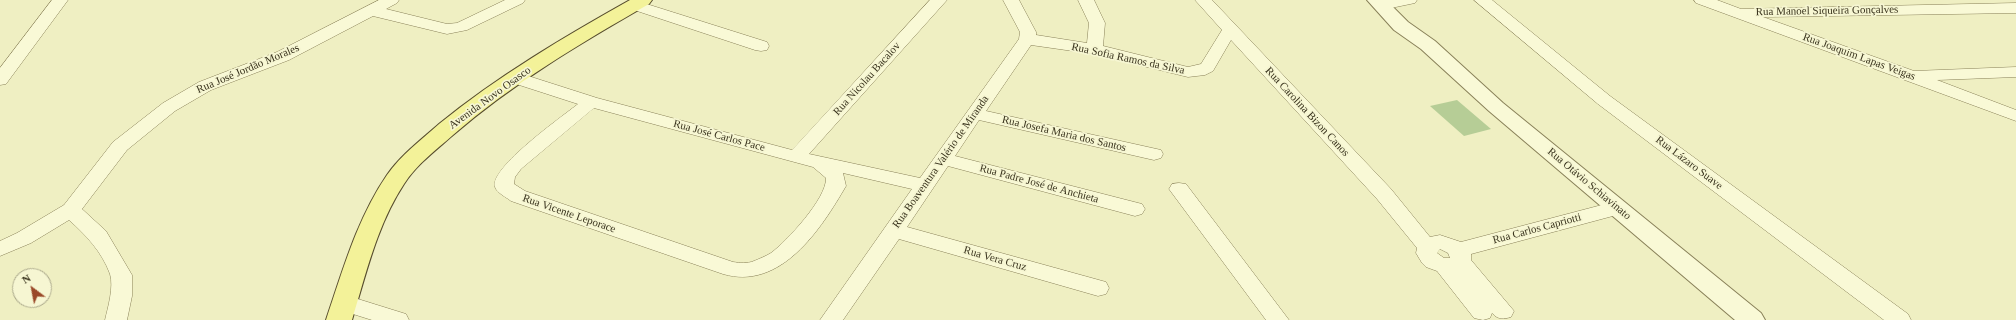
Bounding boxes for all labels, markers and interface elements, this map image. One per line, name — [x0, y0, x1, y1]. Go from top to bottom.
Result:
street label: Rua Manoel Siqueira Gonçalves — [1756, 3, 1898, 19]
street label: Rua Joaquim Lapas Veigas — [1801, 30, 1917, 84]
street label: Rua Nicolau Bacalov — [831, 40, 903, 118]
street label: Rua José Jordão Morales — [195, 41, 301, 97]
street label: Rua Sofia Ramos da Silva — [1070, 41, 1186, 77]
street label: Avenida Novo Osasco — [446, 64, 534, 132]
street label: Rua Carolina Bizon Canos — [1262, 64, 1352, 160]
street label: Rua Boaventura Valério de Miranda — [890, 93, 992, 231]
street label: Rua Josefa Maria dos Santos — [1001, 113, 1127, 155]
street label: Rua José Carlos Pace — [672, 117, 766, 155]
street label: Rua Lázaro Suave — [1653, 133, 1725, 193]
street label: Rua Otávio Schiavinato — [1545, 145, 1633, 223]
street label: Rua Padre José de Anchieta — [978, 162, 1100, 206]
street label: Rua Vicente Leporace — [521, 192, 617, 236]
street label: Rua Carlos Capriotti — [1491, 211, 1583, 247]
street label: Rua Vera Cruz — [962, 244, 1028, 274]
north arrow — [12, 268, 52, 308]
text: N — [20, 271, 33, 286]

